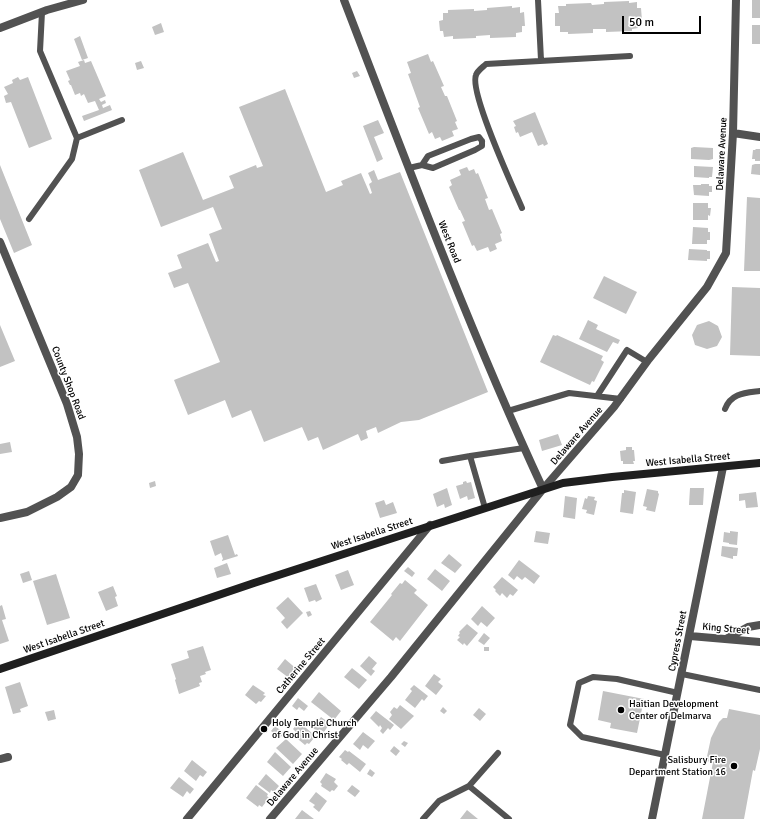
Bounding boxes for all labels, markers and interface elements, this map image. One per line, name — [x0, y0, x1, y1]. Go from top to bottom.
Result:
scale bar — [624, 8, 703, 34]
text: 50 m — [629, 15, 654, 30]
street label: Delaware Avenue — [714, 117, 730, 191]
street label: West Road — [435, 219, 463, 265]
street label: County Shop Road — [48, 345, 88, 421]
street label: Delaware Avenue — [548, 404, 606, 468]
street label: West Isabella Street — [645, 450, 731, 470]
street label: West Isabella Street — [330, 515, 414, 553]
street label: Cypress Street — [666, 610, 690, 672]
street label: West Isabella Street — [22, 617, 106, 657]
street label: King Street — [702, 621, 750, 637]
street label: Catherine Street — [274, 635, 328, 697]
place label: Haitian Development Center of Delmarva — [629, 698, 719, 722]
marker: Haitian Development Center of Delmarva — [616, 705, 626, 715]
place label: Holy Temple Church of God in Christ — [272, 717, 357, 740]
marker: Holy Temple Church of God in Christ — [259, 724, 269, 734]
street label: Delaware Avenue — [265, 745, 321, 809]
place label: Salisbury Fire Department Station 16 — [629, 754, 726, 778]
marker: Salisbury Fire Department Station 16 — [729, 761, 739, 771]

